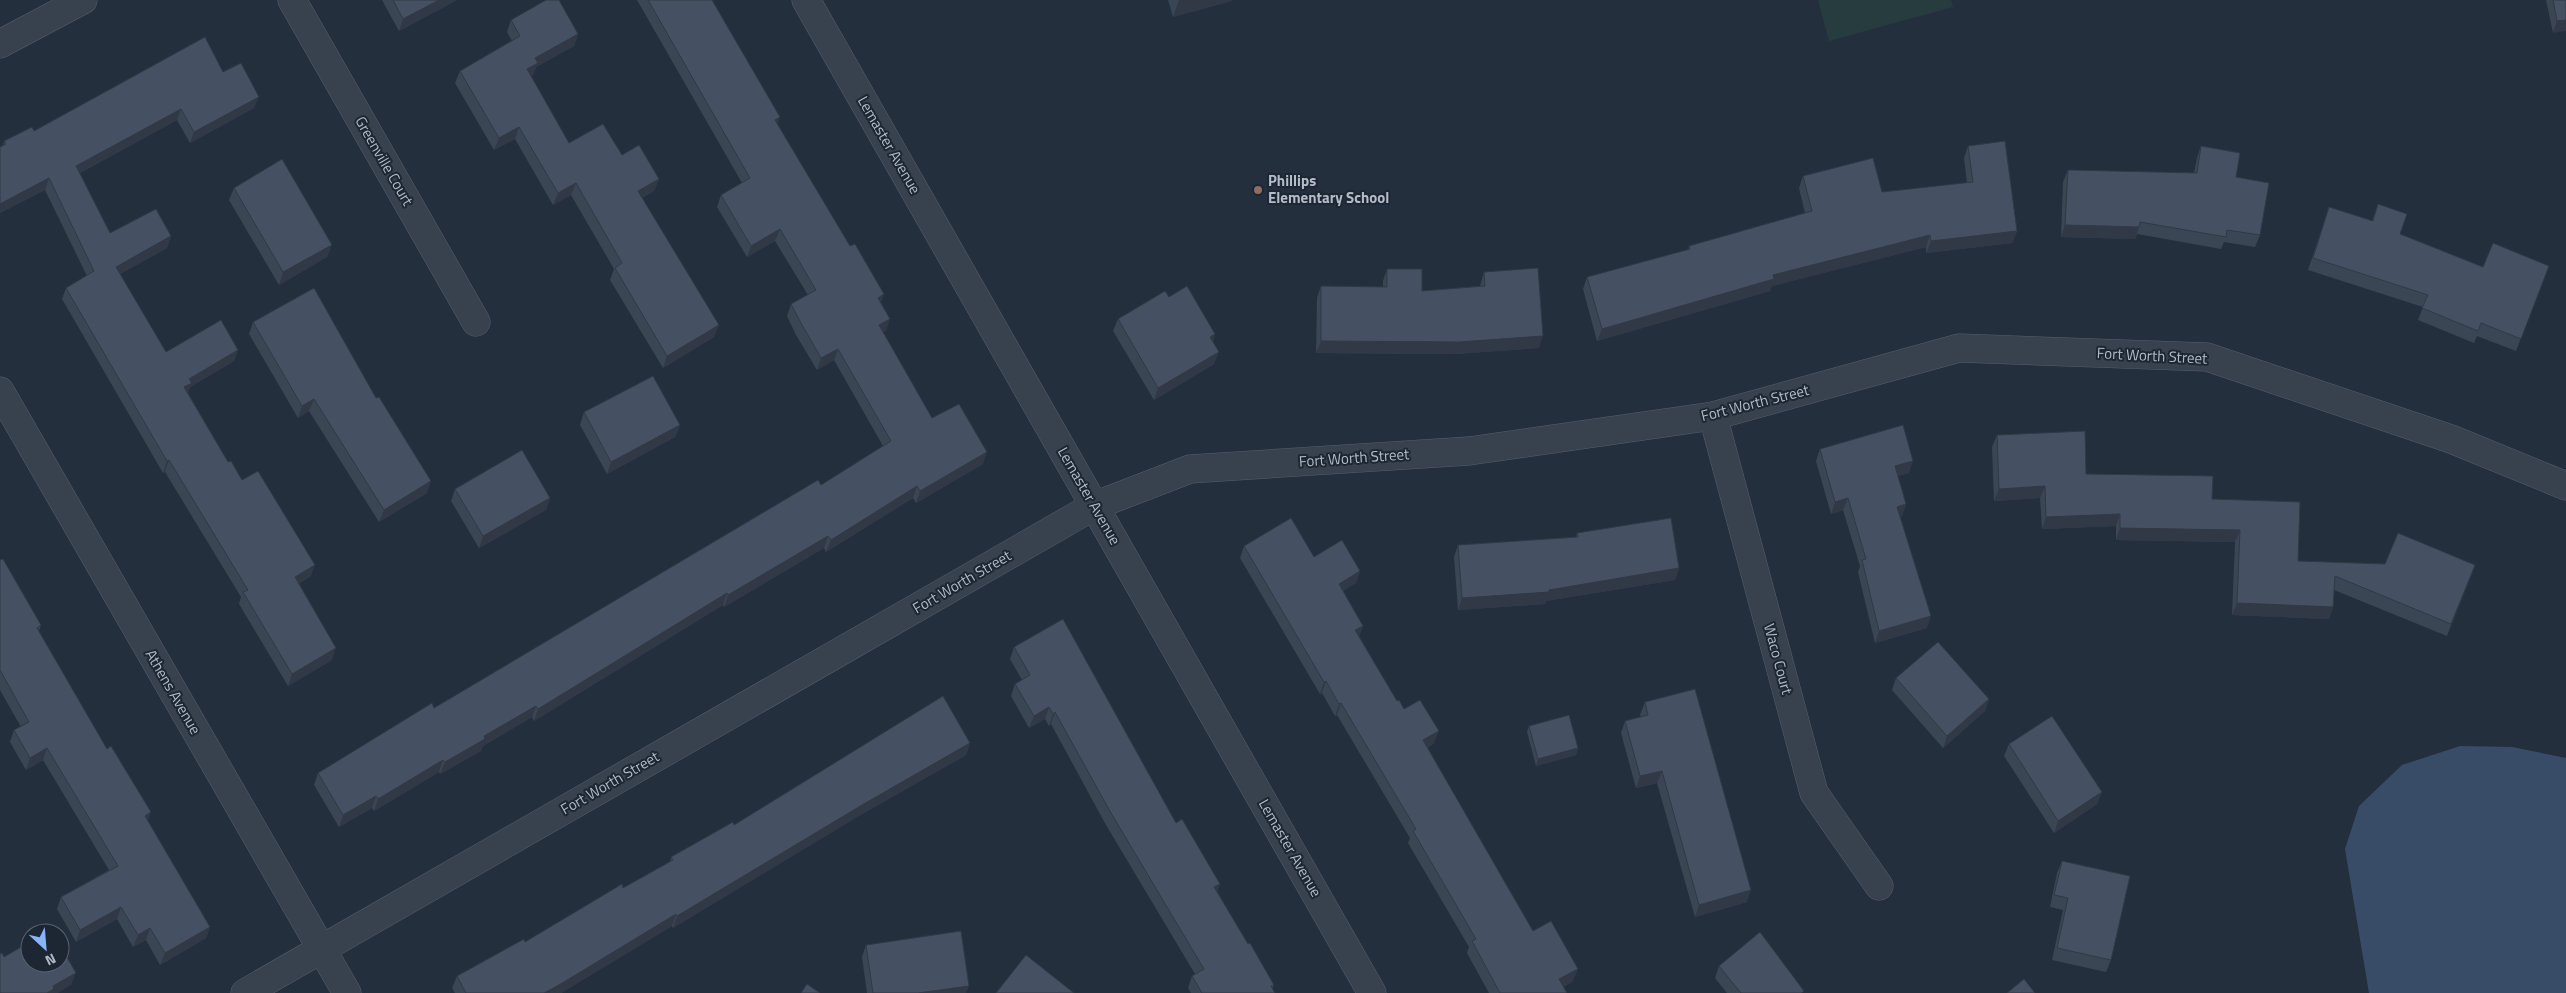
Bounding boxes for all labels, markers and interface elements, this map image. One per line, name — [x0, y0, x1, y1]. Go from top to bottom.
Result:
street label: Lemaster Avenue — [852, 91, 927, 198]
street label: Greenville Court — [349, 112, 420, 210]
place label: Phillips Elementary School — [1268, 169, 1389, 209]
marker: Phillips Elementary School — [1252, 184, 1264, 196]
street label: Fort Worth Street — [2096, 341, 2209, 370]
street label: Fort Worth Street — [1698, 378, 1812, 427]
street label: Lemaster Avenue — [1052, 442, 1127, 549]
street label: Fort Worth Street — [1298, 442, 1411, 473]
street label: Fort Worth Street — [908, 544, 1016, 619]
street label: Waco Court — [1758, 621, 1799, 698]
street label: Athens Avenue — [140, 645, 207, 739]
street label: Fort Worth Street — [556, 745, 664, 820]
street label: Lemaster Avenue — [1253, 794, 1328, 901]
north arrow — [20, 923, 70, 973]
text: N — [42, 949, 60, 972]

